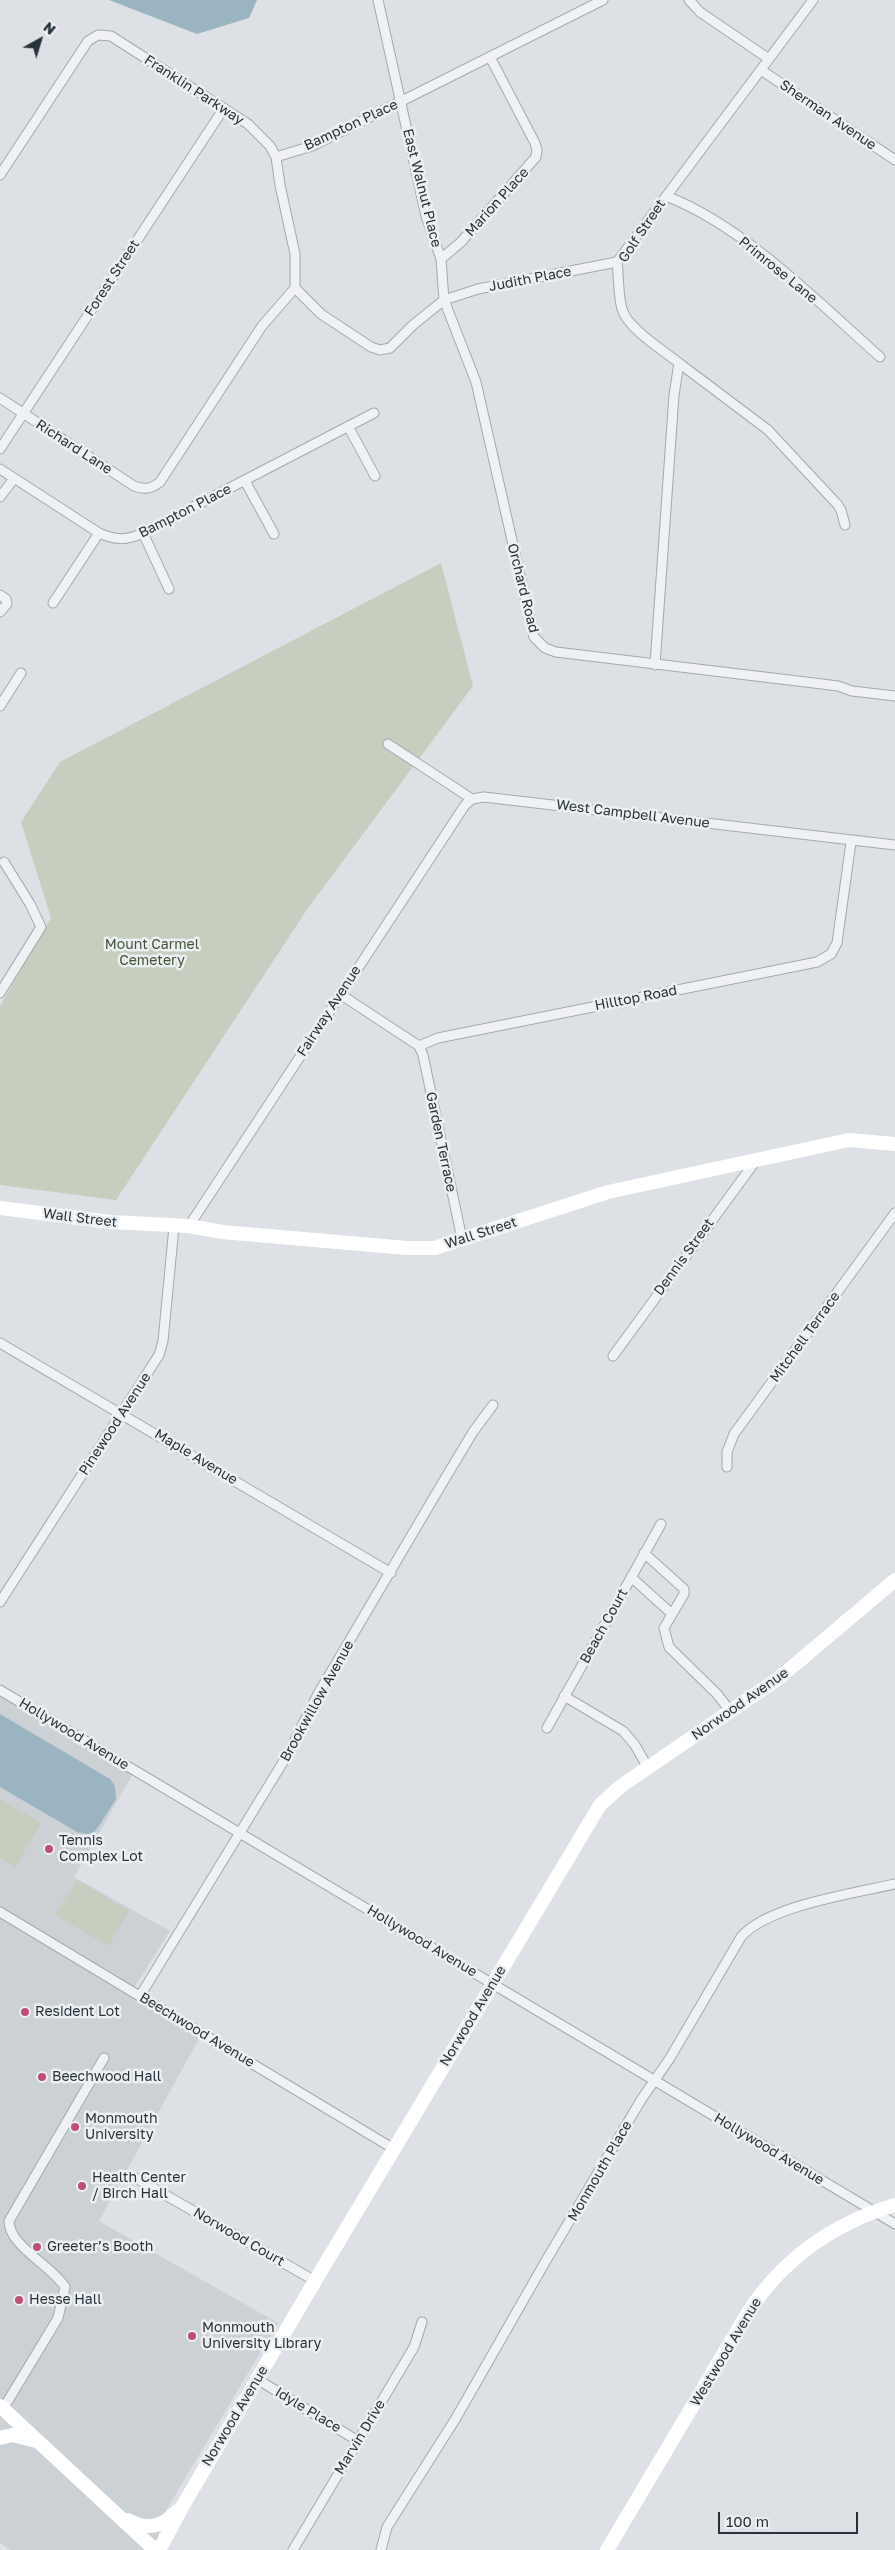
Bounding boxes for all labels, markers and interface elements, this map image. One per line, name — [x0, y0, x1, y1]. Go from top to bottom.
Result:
north arrow — [15, 15, 65, 65]
text: N — [40, 18, 59, 38]
street label: Franklin Parkway — [141, 52, 247, 128]
street label: Sherman Avenue — [776, 76, 880, 154]
street label: Bampton Place — [301, 96, 401, 154]
street label: East Walnut Place — [399, 127, 445, 249]
street label: Marion Place — [462, 164, 532, 240]
street label: Golf Street — [615, 196, 669, 266]
street label: Primrose Lane — [735, 233, 821, 307]
street label: Forest Street — [81, 237, 143, 319]
street label: Judith Place — [487, 263, 573, 295]
street label: Richard Lane — [33, 416, 115, 478]
street label: Bampton Place — [136, 480, 234, 542]
street label: Orchard Road — [504, 542, 542, 634]
street label: West Campbell Avenue — [555, 796, 711, 832]
park label: Mount Carmel Cemetery — [105, 937, 199, 970]
street label: Fairway Avenue — [293, 962, 365, 1060]
street label: Hilltop Road — [593, 982, 679, 1014]
street label: Garden Terrace — [422, 1090, 460, 1194]
street label: Wall Street — [42, 1205, 118, 1231]
street label: Wall Street — [443, 1213, 519, 1253]
street label: Dennis Street — [650, 1215, 718, 1299]
street label: Mitchell Terrace — [766, 1288, 844, 1386]
street label: Pinewood Avenue — [76, 1370, 154, 1478]
street label: Maple Avenue — [151, 1426, 241, 1488]
street label: Beach Court — [577, 1586, 631, 1666]
street label: Brookwillow Avenue — [277, 1637, 357, 1765]
street label: Norwood Avenue — [688, 1664, 792, 1744]
street label: Hollywood Avenue — [16, 1695, 132, 1773]
place label: Tennis Complex Lot — [59, 1833, 143, 1865]
marker: Tennis Complex Lot — [43, 1843, 55, 1855]
street label: Hollywood Avenue — [364, 1902, 480, 1980]
street label: Norwood Avenue — [436, 1963, 510, 2069]
street label: Beechwood Avenue — [136, 1989, 258, 2071]
place label: Resident Lot — [35, 2004, 120, 2020]
marker: Resident Lot — [19, 2006, 31, 2018]
place label: Beechwood Hall — [52, 2069, 161, 2085]
marker: Beechwood Hall — [36, 2071, 48, 2083]
street label: Hollywood Avenue — [711, 2110, 827, 2188]
place label: Monmouth University — [85, 2111, 158, 2144]
street label: Monmouth Place — [564, 2118, 636, 2224]
marker: Monmouth University — [69, 2121, 81, 2133]
place label: Health Center / Birch Hall — [92, 2170, 186, 2202]
marker: Health Center / Birch Hall — [76, 2180, 88, 2192]
street label: Norwood Court — [190, 2204, 288, 2270]
place label: Greeter’s Booth — [47, 2239, 153, 2255]
marker: Greeter’s Booth — [31, 2241, 43, 2253]
place label: Hesse Hall — [29, 2292, 102, 2308]
marker: Hesse Hall — [13, 2294, 25, 2306]
street label: Westwood Avenue — [687, 2295, 765, 2409]
place label: Monmouth University Library — [202, 2320, 321, 2352]
marker: Monmouth University Library — [186, 2330, 198, 2342]
street label: Norwood Avenue — [198, 2363, 272, 2469]
street label: Idyle Place — [272, 2384, 344, 2436]
street label: Marvin Drive — [331, 2397, 389, 2477]
scale bar — [720, 2502, 860, 2534]
text: 100 m — [726, 2512, 769, 2530]

